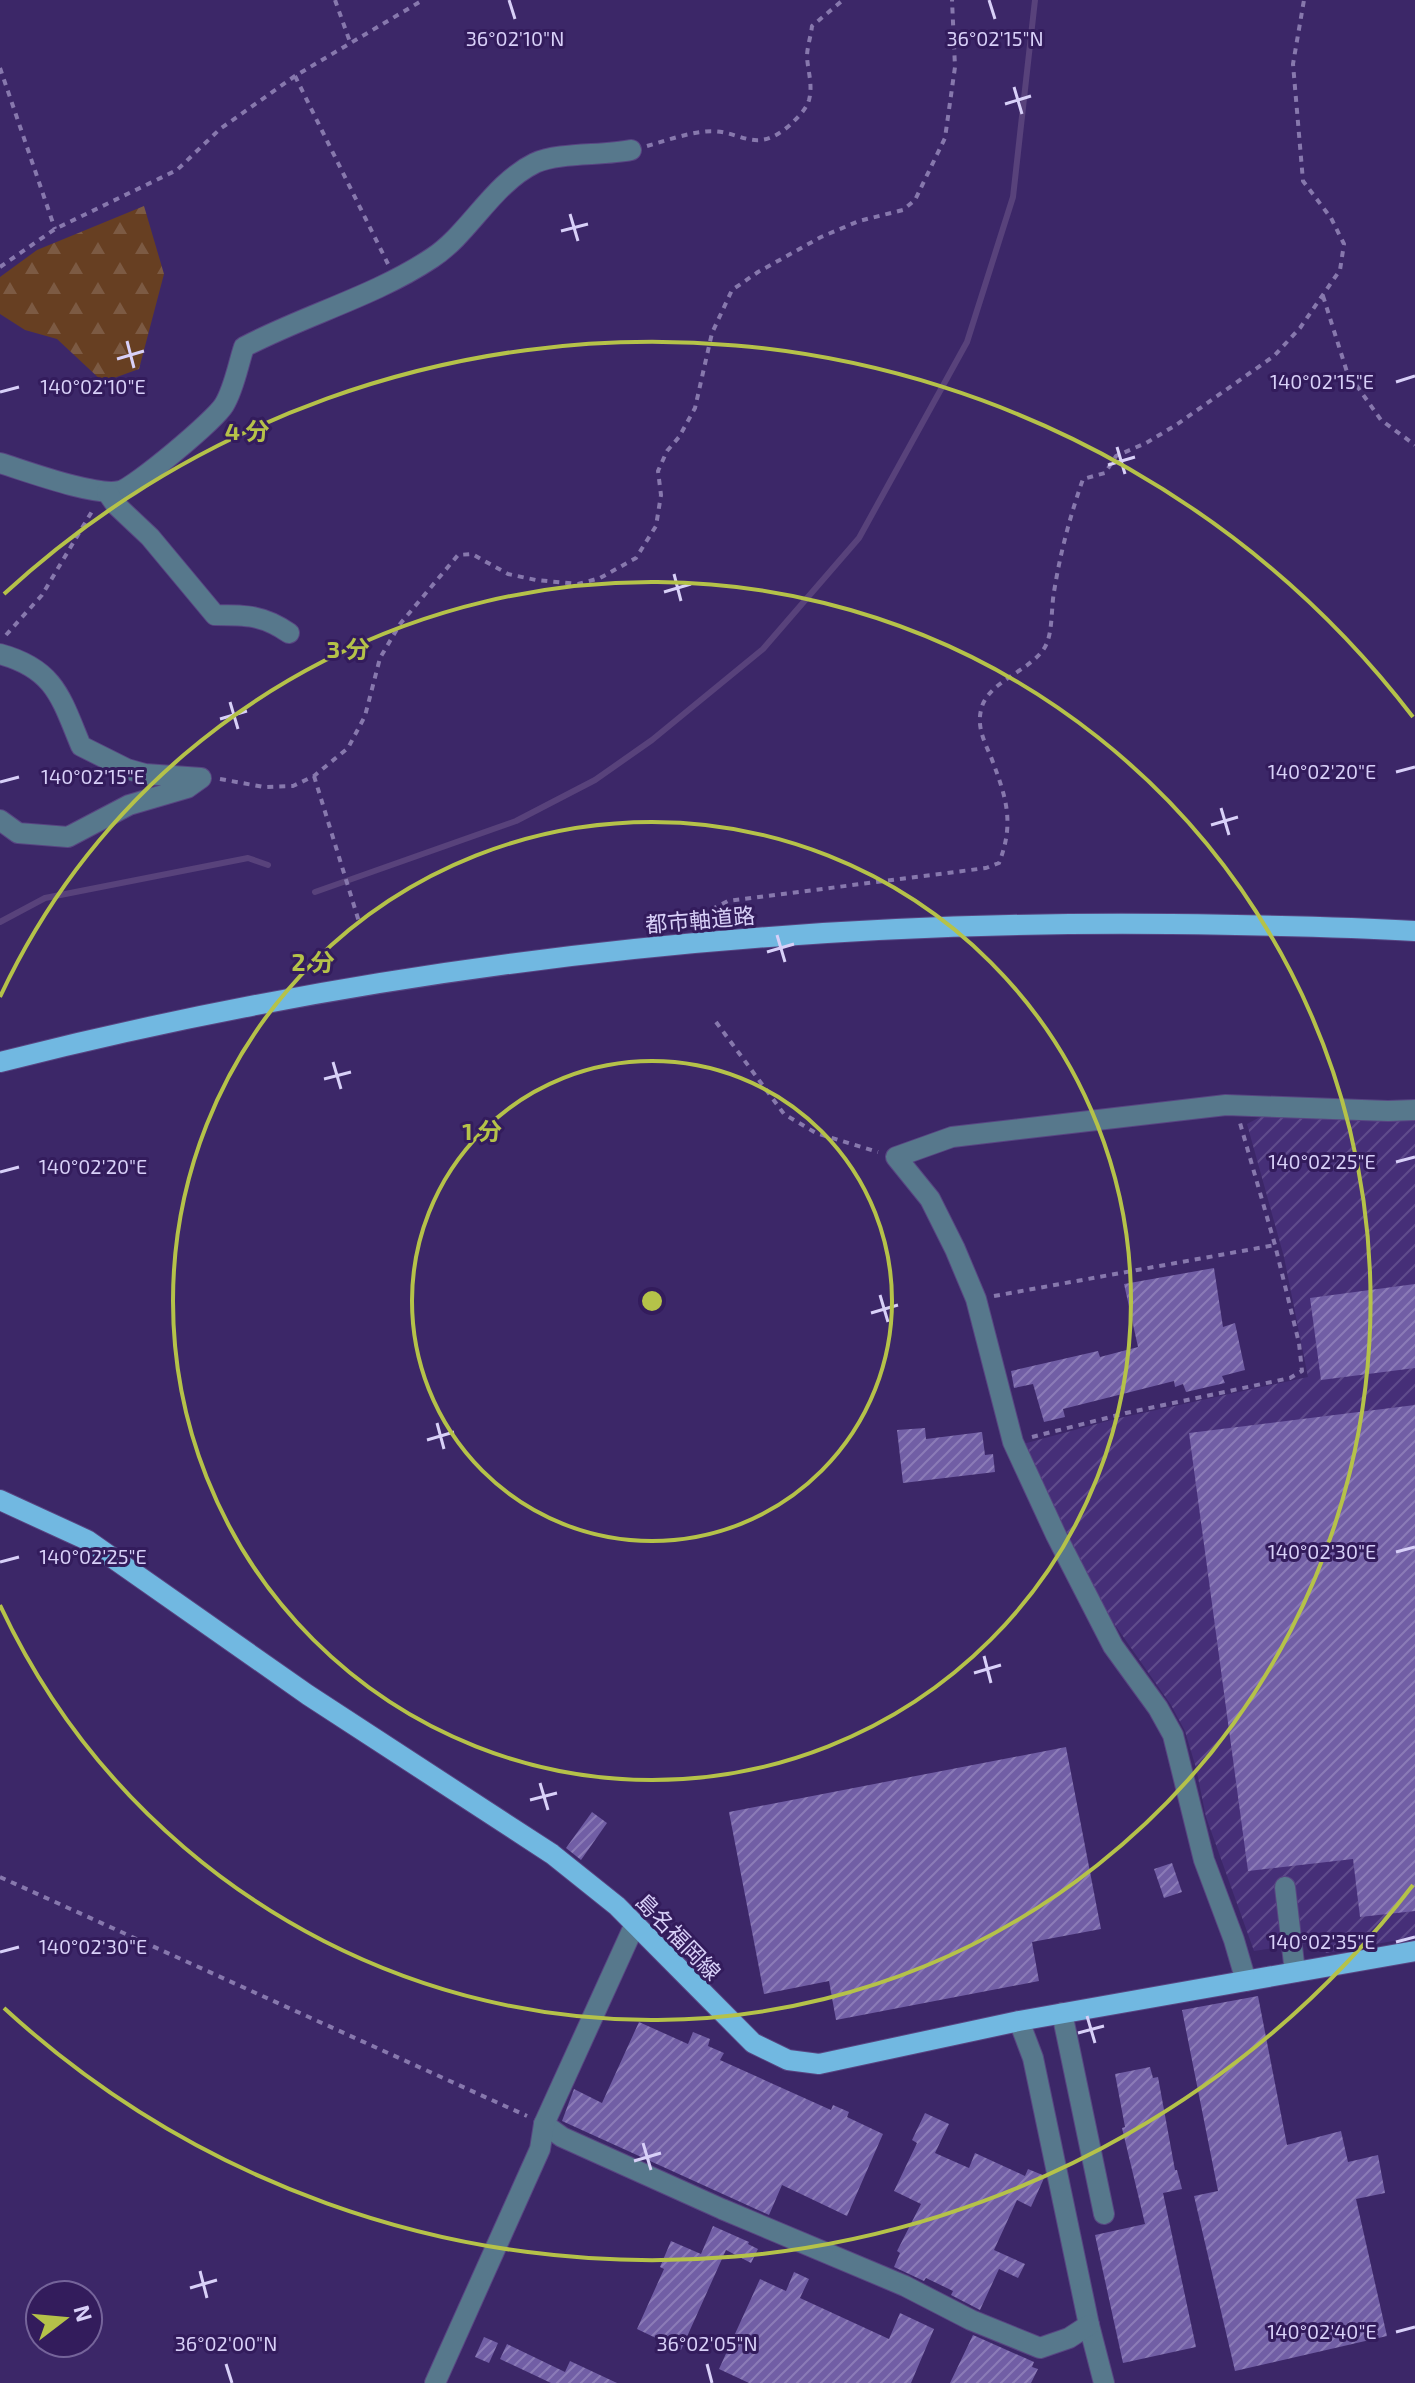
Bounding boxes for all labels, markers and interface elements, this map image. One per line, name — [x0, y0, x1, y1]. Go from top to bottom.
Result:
text: 36°02'10"N — [466, 26, 564, 50]
text: 36°02'15"N — [946, 26, 1044, 50]
text: 140°02'15"E — [1270, 369, 1374, 393]
text: 140°02'10"E — [40, 374, 146, 398]
text: 4 分 — [225, 416, 269, 445]
text: 3 分 — [327, 634, 369, 663]
text: 140°02'20"E — [1268, 759, 1376, 783]
text: 140°02'15"E — [41, 764, 145, 788]
street label: 都市軸道路 — [644, 901, 756, 937]
text: 2 分 — [291, 947, 335, 976]
text: 1 分 — [462, 1116, 502, 1145]
text: 140°02'25"E — [1268, 1149, 1376, 1173]
text: 140°02'20"E — [39, 1154, 147, 1178]
centre of rings — [638, 1287, 666, 1315]
text: 140°02'30"E — [1268, 1539, 1376, 1563]
text: 140°02'25"E — [39, 1544, 147, 1568]
street label: 島名福岡線 — [631, 1887, 727, 1985]
text: 140°02'35"E — [1268, 1929, 1376, 1953]
text: 140°02'30"E — [39, 1934, 147, 1958]
north arrow — [24, 2279, 104, 2359]
text: N — [70, 2302, 99, 2324]
text: 140°02'40"E — [1267, 2319, 1377, 2343]
text: 36°02'00"N — [175, 2331, 277, 2355]
text: 36°02'05"N — [656, 2331, 758, 2355]

